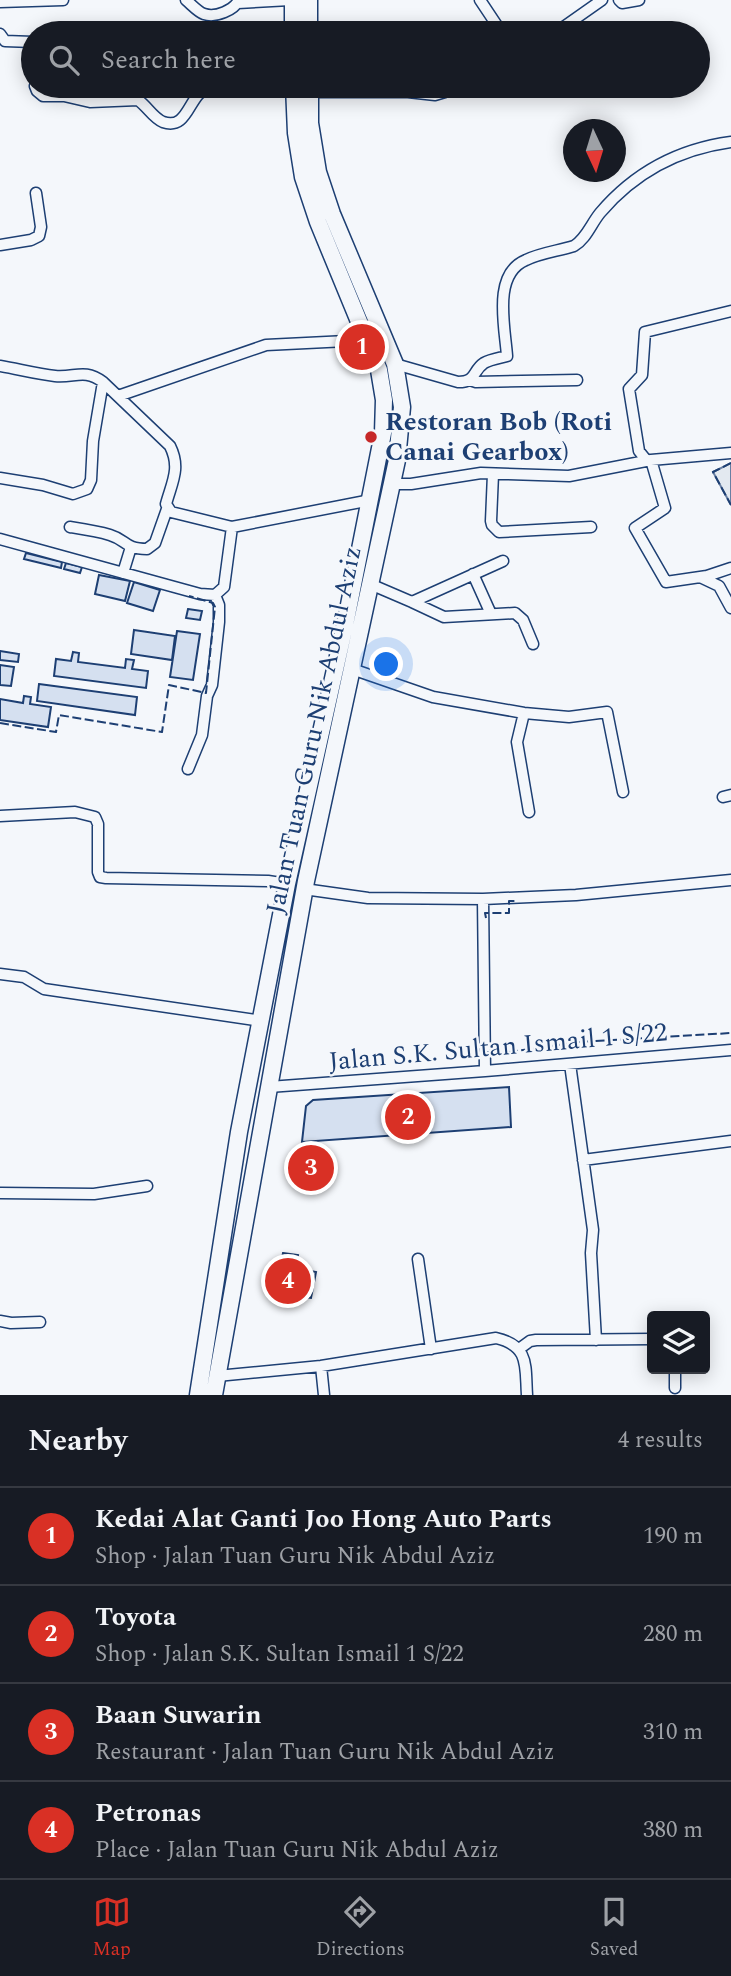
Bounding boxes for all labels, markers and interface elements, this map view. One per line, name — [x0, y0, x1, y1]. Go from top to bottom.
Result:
search box — [21, 21, 710, 98]
text: Search here — [101, 40, 236, 80]
icon: search — [45, 41, 83, 79]
north arrow — [563, 119, 626, 182]
pin: 1 — [339, 321, 385, 373]
place label: Restoran Bob (Roti Canai Gearbox) — [385, 402, 612, 472]
marker: Restoran Bob (Roti Canai Gearbox) — [363, 429, 379, 445]
street label: Jalan Tuan Guru Nik Abdul Aziz — [255, 542, 373, 918]
your location — [369, 647, 403, 681]
street label: Jalan S.K. Sultan Ismail 1 S/22 — [327, 1012, 669, 1082]
pin: 2 — [385, 1091, 431, 1143]
pin: 3 — [288, 1142, 334, 1194]
pin: 4 — [265, 1255, 311, 1307]
map controls — [647, 1311, 710, 1374]
button: layers — [647, 1311, 710, 1374]
text: Nearby — [28, 1418, 127, 1464]
text: 4 results — [618, 1423, 703, 1458]
text: Kedai Alat Ganti Joo Hong Auto Parts — [95, 1499, 552, 1539]
text: 1 — [45, 1519, 57, 1554]
text: 190 m — [643, 1519, 703, 1554]
text: Shop · Jalan Tuan Guru Nik Abdul Aziz — [95, 1539, 495, 1574]
text: Toyota — [95, 1597, 176, 1637]
text: 2 — [45, 1617, 57, 1652]
text: 280 m — [643, 1617, 703, 1652]
text: Shop · Jalan S.K. Sultan Ismail 1 S/22 — [95, 1637, 464, 1672]
text: Baan Suwarin — [95, 1695, 261, 1735]
text: 3 — [45, 1715, 57, 1750]
text: 310 m — [643, 1715, 703, 1750]
text: Restaurant · Jalan Tuan Guru Nik Abdul Aziz — [95, 1735, 555, 1770]
text: Petronas — [95, 1793, 202, 1833]
text: 4 — [45, 1813, 57, 1848]
text: 380 m — [643, 1813, 703, 1848]
text: Place · Jalan Tuan Guru Nik Abdul Aziz — [95, 1833, 499, 1868]
tab: Map — [93, 1893, 131, 1964]
tab: Directions — [316, 1893, 405, 1964]
tab: Saved — [590, 1893, 638, 1964]

